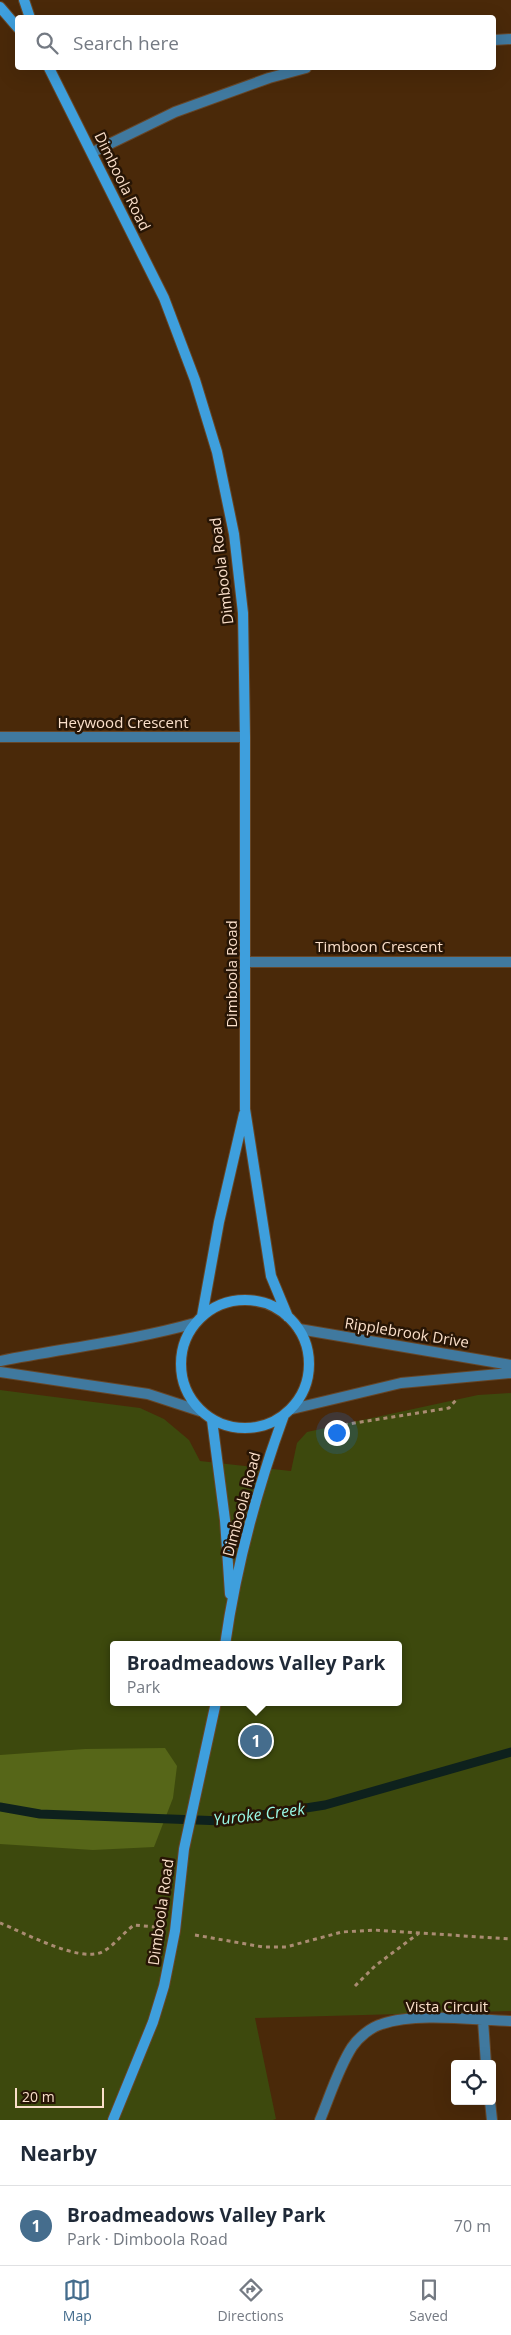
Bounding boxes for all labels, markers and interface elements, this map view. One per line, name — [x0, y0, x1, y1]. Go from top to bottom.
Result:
search box — [15, 15, 496, 70]
icon: search — [33, 29, 61, 57]
text: Search here — [73, 30, 179, 56]
street label: Dimboola Road — [90, 128, 156, 234]
street label: Dimboola Road — [205, 516, 237, 626]
street label: Heywood Crescent — [57, 712, 189, 732]
street label: Dimboola Road — [221, 920, 241, 1028]
street label: Timboon Crescent — [315, 936, 443, 956]
street label: Ripplebrook Drive — [343, 1312, 471, 1352]
your location — [324, 1420, 350, 1446]
street label: Dimboola Road — [217, 1449, 265, 1559]
popup — [110, 1641, 402, 1706]
text: Broadmeadows Valley Park — [127, 1650, 385, 1676]
text: Park — [127, 1676, 160, 1698]
pin: 1 — [240, 1722, 272, 1760]
water label: Yuroke Creek — [212, 1797, 307, 1831]
street label: Dimboola Road — [143, 1857, 177, 1967]
street label: Vista Circuit — [406, 1996, 488, 2016]
map controls — [451, 2060, 496, 2105]
button: locate — [451, 2060, 496, 2105]
scale bar — [15, 2085, 104, 2108]
text: 20 m — [22, 2087, 55, 2106]
text: Nearby — [20, 2139, 97, 2167]
text: Broadmeadows Valley Park — [67, 2202, 326, 2228]
text: 1 — [31, 2215, 41, 2237]
text: 70 m — [454, 2215, 491, 2237]
text: Park · Dimboola Road — [67, 2228, 228, 2250]
tab: Map — [63, 2276, 92, 2325]
tab: Directions — [217, 2276, 284, 2325]
tab: Saved — [409, 2276, 448, 2325]

